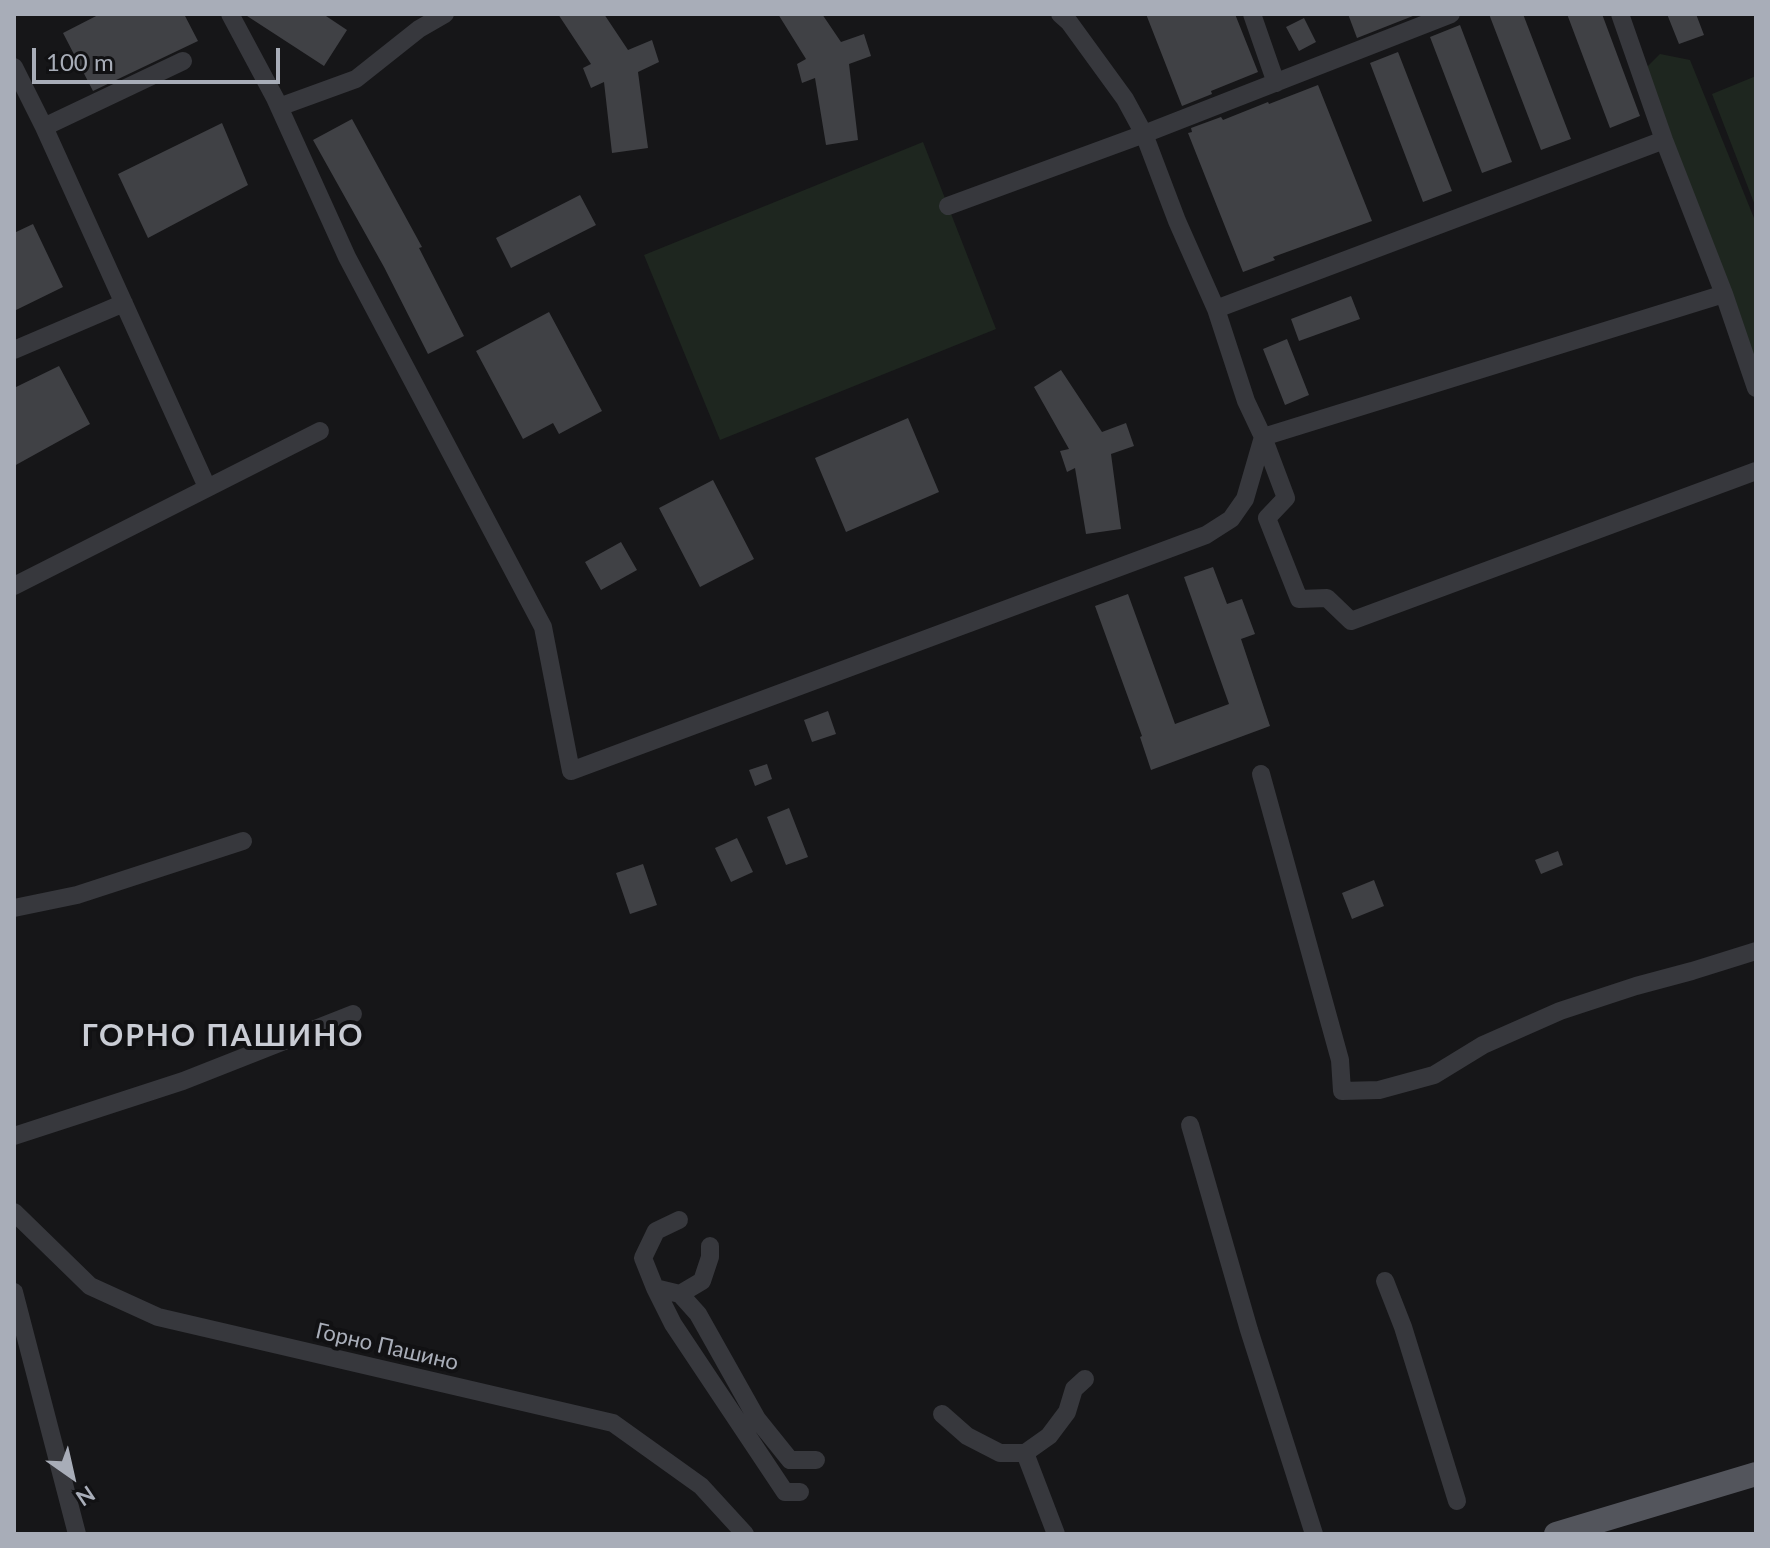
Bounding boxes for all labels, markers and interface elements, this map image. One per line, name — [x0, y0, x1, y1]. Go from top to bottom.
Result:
scale bar — [36, 32, 284, 82]
text: 100 m — [46, 47, 114, 76]
district label: ГОРНО ПАШИНО — [82, 1018, 364, 1054]
street label: Горно Пашино — [313, 1318, 461, 1376]
north arrow — [32, 1436, 112, 1516]
text: N — [71, 1480, 100, 1512]

